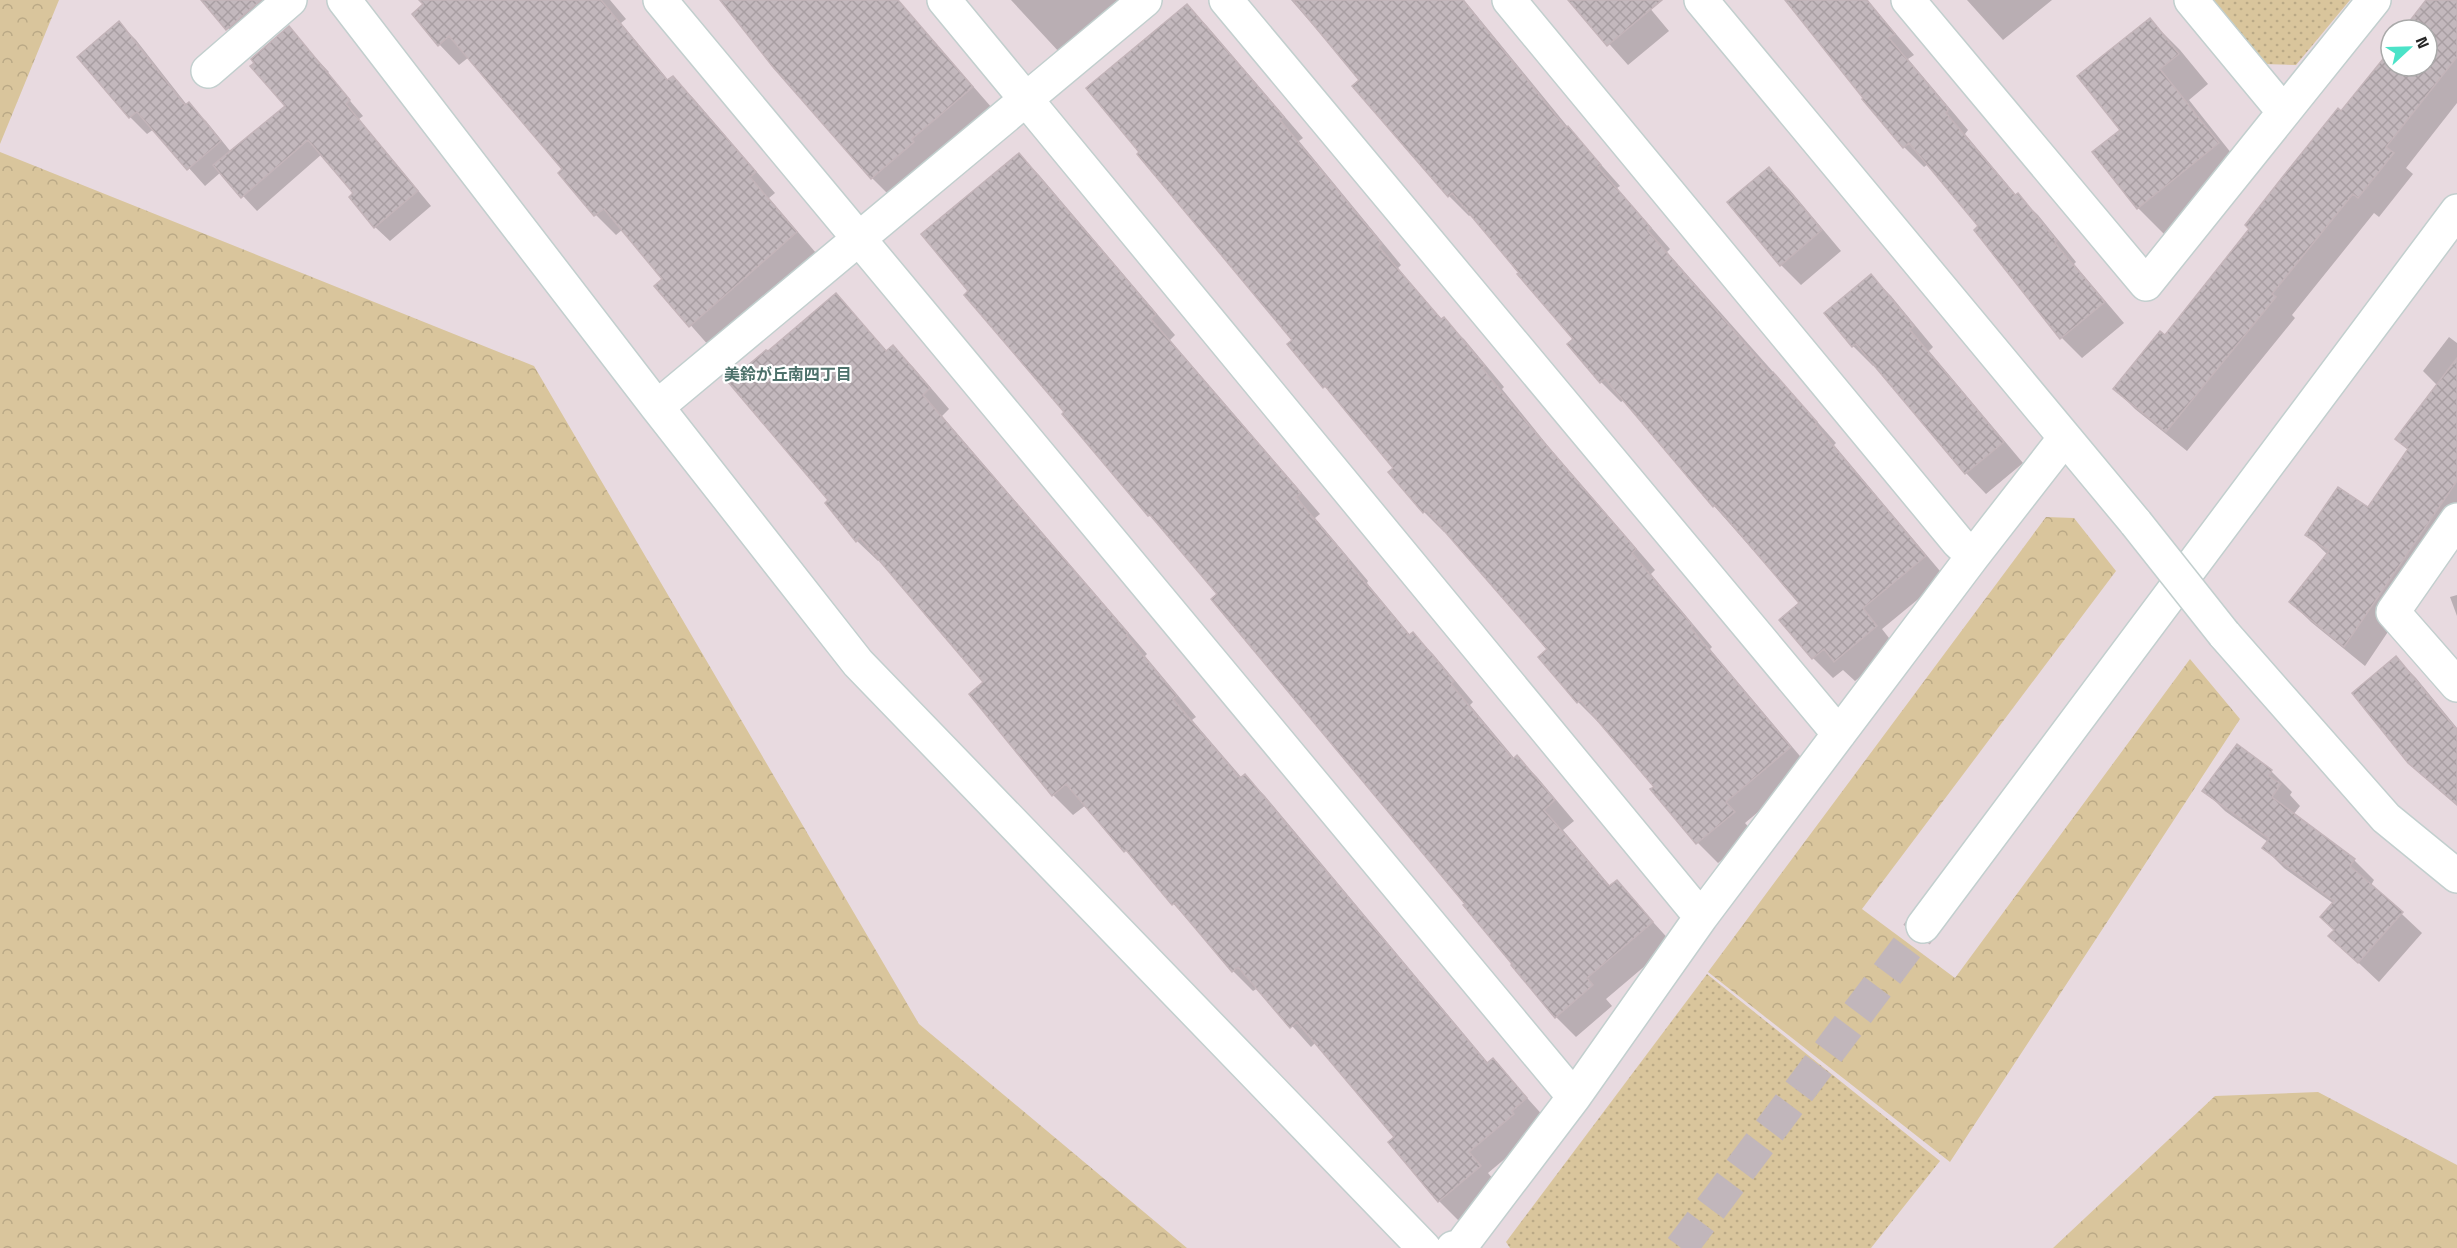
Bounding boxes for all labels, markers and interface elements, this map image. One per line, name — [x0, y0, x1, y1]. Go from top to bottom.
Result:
north arrow — [2379, 18, 2439, 78]
text: N — [2410, 33, 2436, 52]
district label: 美鈴が丘南四丁目 — [724, 362, 852, 386]

